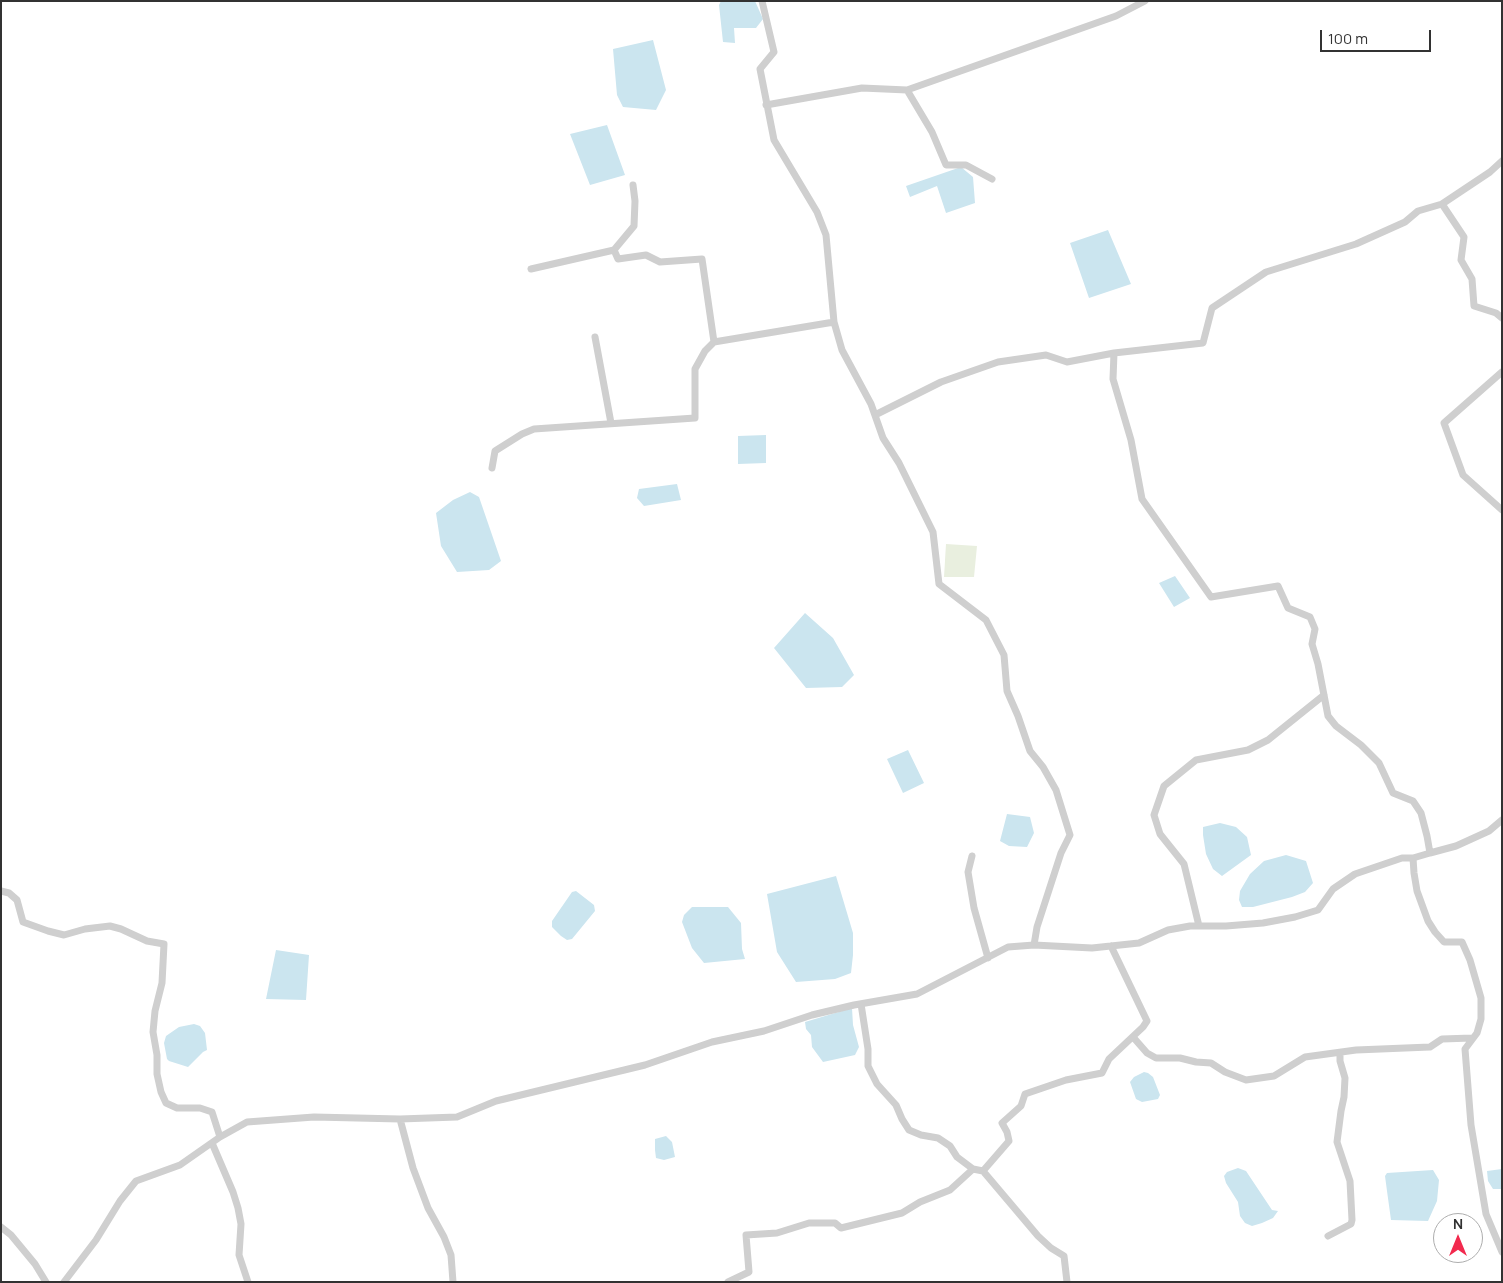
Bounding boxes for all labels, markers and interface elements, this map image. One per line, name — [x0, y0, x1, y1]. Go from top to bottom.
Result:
scale bar — [1323, 20, 1434, 52]
text: 100 m — [1328, 28, 1368, 49]
north arrow — [1433, 1213, 1483, 1263]
text: N — [1453, 1214, 1463, 1233]

